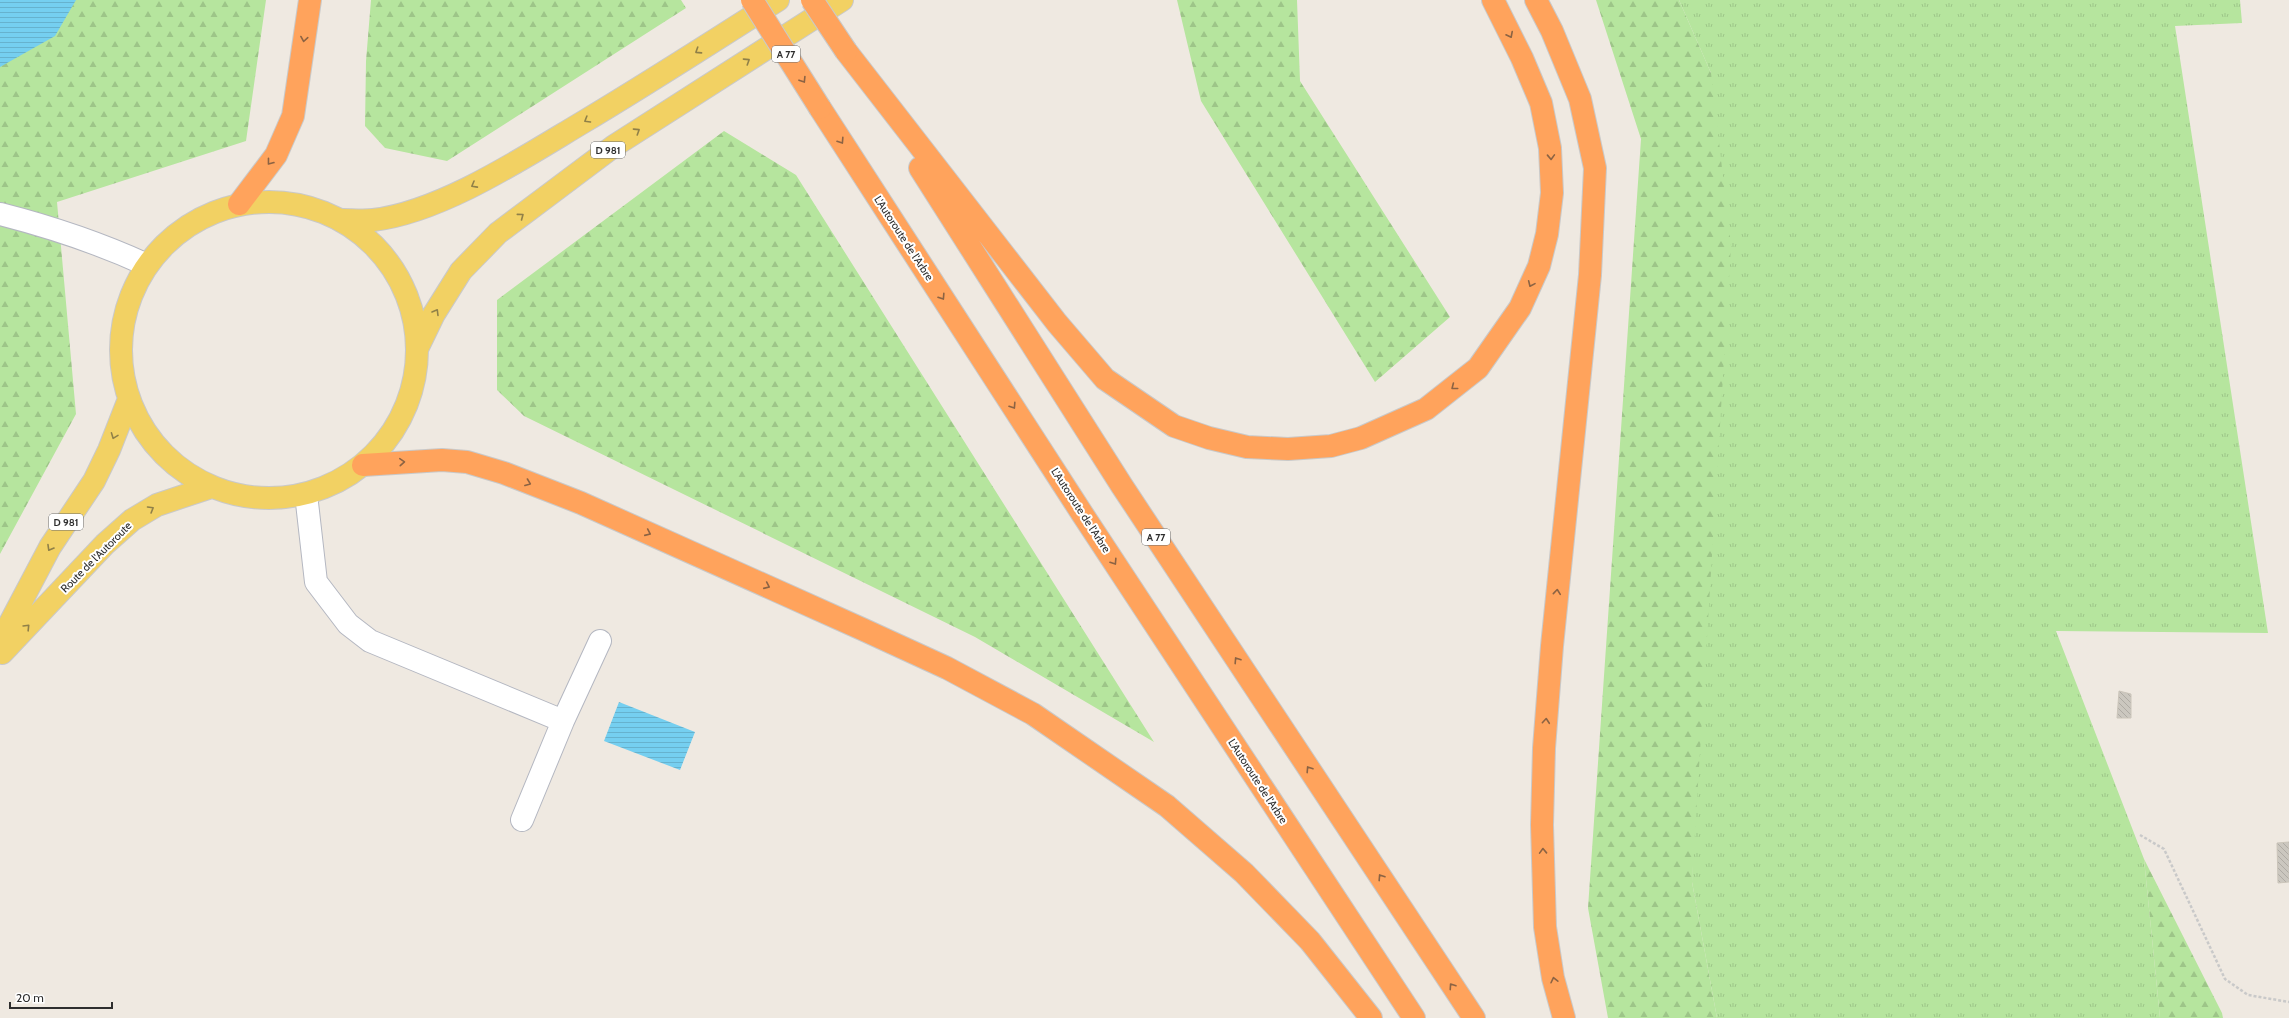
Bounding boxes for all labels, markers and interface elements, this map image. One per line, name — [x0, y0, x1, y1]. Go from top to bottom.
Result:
one-way arrow — [1505, 31, 1513, 38]
one-way arrow — [300, 35, 309, 42]
one-way arrow — [695, 46, 702, 53]
road number: A 77 — [772, 46, 800, 62]
one-way arrow — [743, 58, 750, 66]
one-way arrow — [798, 76, 805, 83]
one-way arrow — [584, 115, 591, 122]
one-way arrow — [633, 129, 640, 136]
one-way arrow — [837, 137, 844, 144]
road number: D 981 — [591, 142, 625, 158]
one-way arrow — [1546, 154, 1555, 160]
one-way arrow — [268, 158, 275, 165]
one-way arrow — [471, 180, 478, 187]
street label: L'Autoroute de l'Arbre — [871, 193, 937, 283]
one-way arrow — [517, 213, 524, 221]
one-way arrow — [1528, 280, 1536, 288]
one-way arrow — [938, 293, 945, 300]
one-way arrow — [431, 309, 438, 316]
one-way arrow — [1452, 383, 1459, 390]
one-way arrow — [1008, 402, 1016, 409]
one-way arrow — [111, 432, 119, 439]
one-way arrow — [399, 458, 405, 467]
street label: L'Autoroute de l'Arbre — [1048, 465, 1114, 555]
one-way arrow — [525, 478, 532, 486]
one-way arrow — [147, 506, 154, 514]
road number: D 981 — [49, 514, 83, 530]
street label: Route de l'Autoroute — [58, 518, 135, 595]
one-way arrow — [645, 529, 652, 537]
road number: A 77 — [1142, 529, 1170, 545]
one-way arrow — [47, 544, 54, 551]
one-way arrow — [1109, 558, 1117, 565]
one-way arrow — [763, 582, 770, 590]
one-way arrow — [1552, 589, 1561, 595]
one-way arrow — [22, 624, 30, 632]
one-way arrow — [1235, 657, 1242, 664]
one-way arrow — [1541, 718, 1550, 724]
street label: L'Autoroute de l'Arbre — [1225, 736, 1291, 826]
one-way arrow — [1307, 766, 1314, 773]
one-way arrow — [1538, 848, 1547, 854]
one-way arrow — [1378, 874, 1385, 881]
one-way arrow — [1551, 977, 1559, 983]
one-way arrow — [1450, 983, 1457, 990]
scale bar — [10, 984, 112, 1010]
text: 20 m — [16, 990, 44, 1005]

